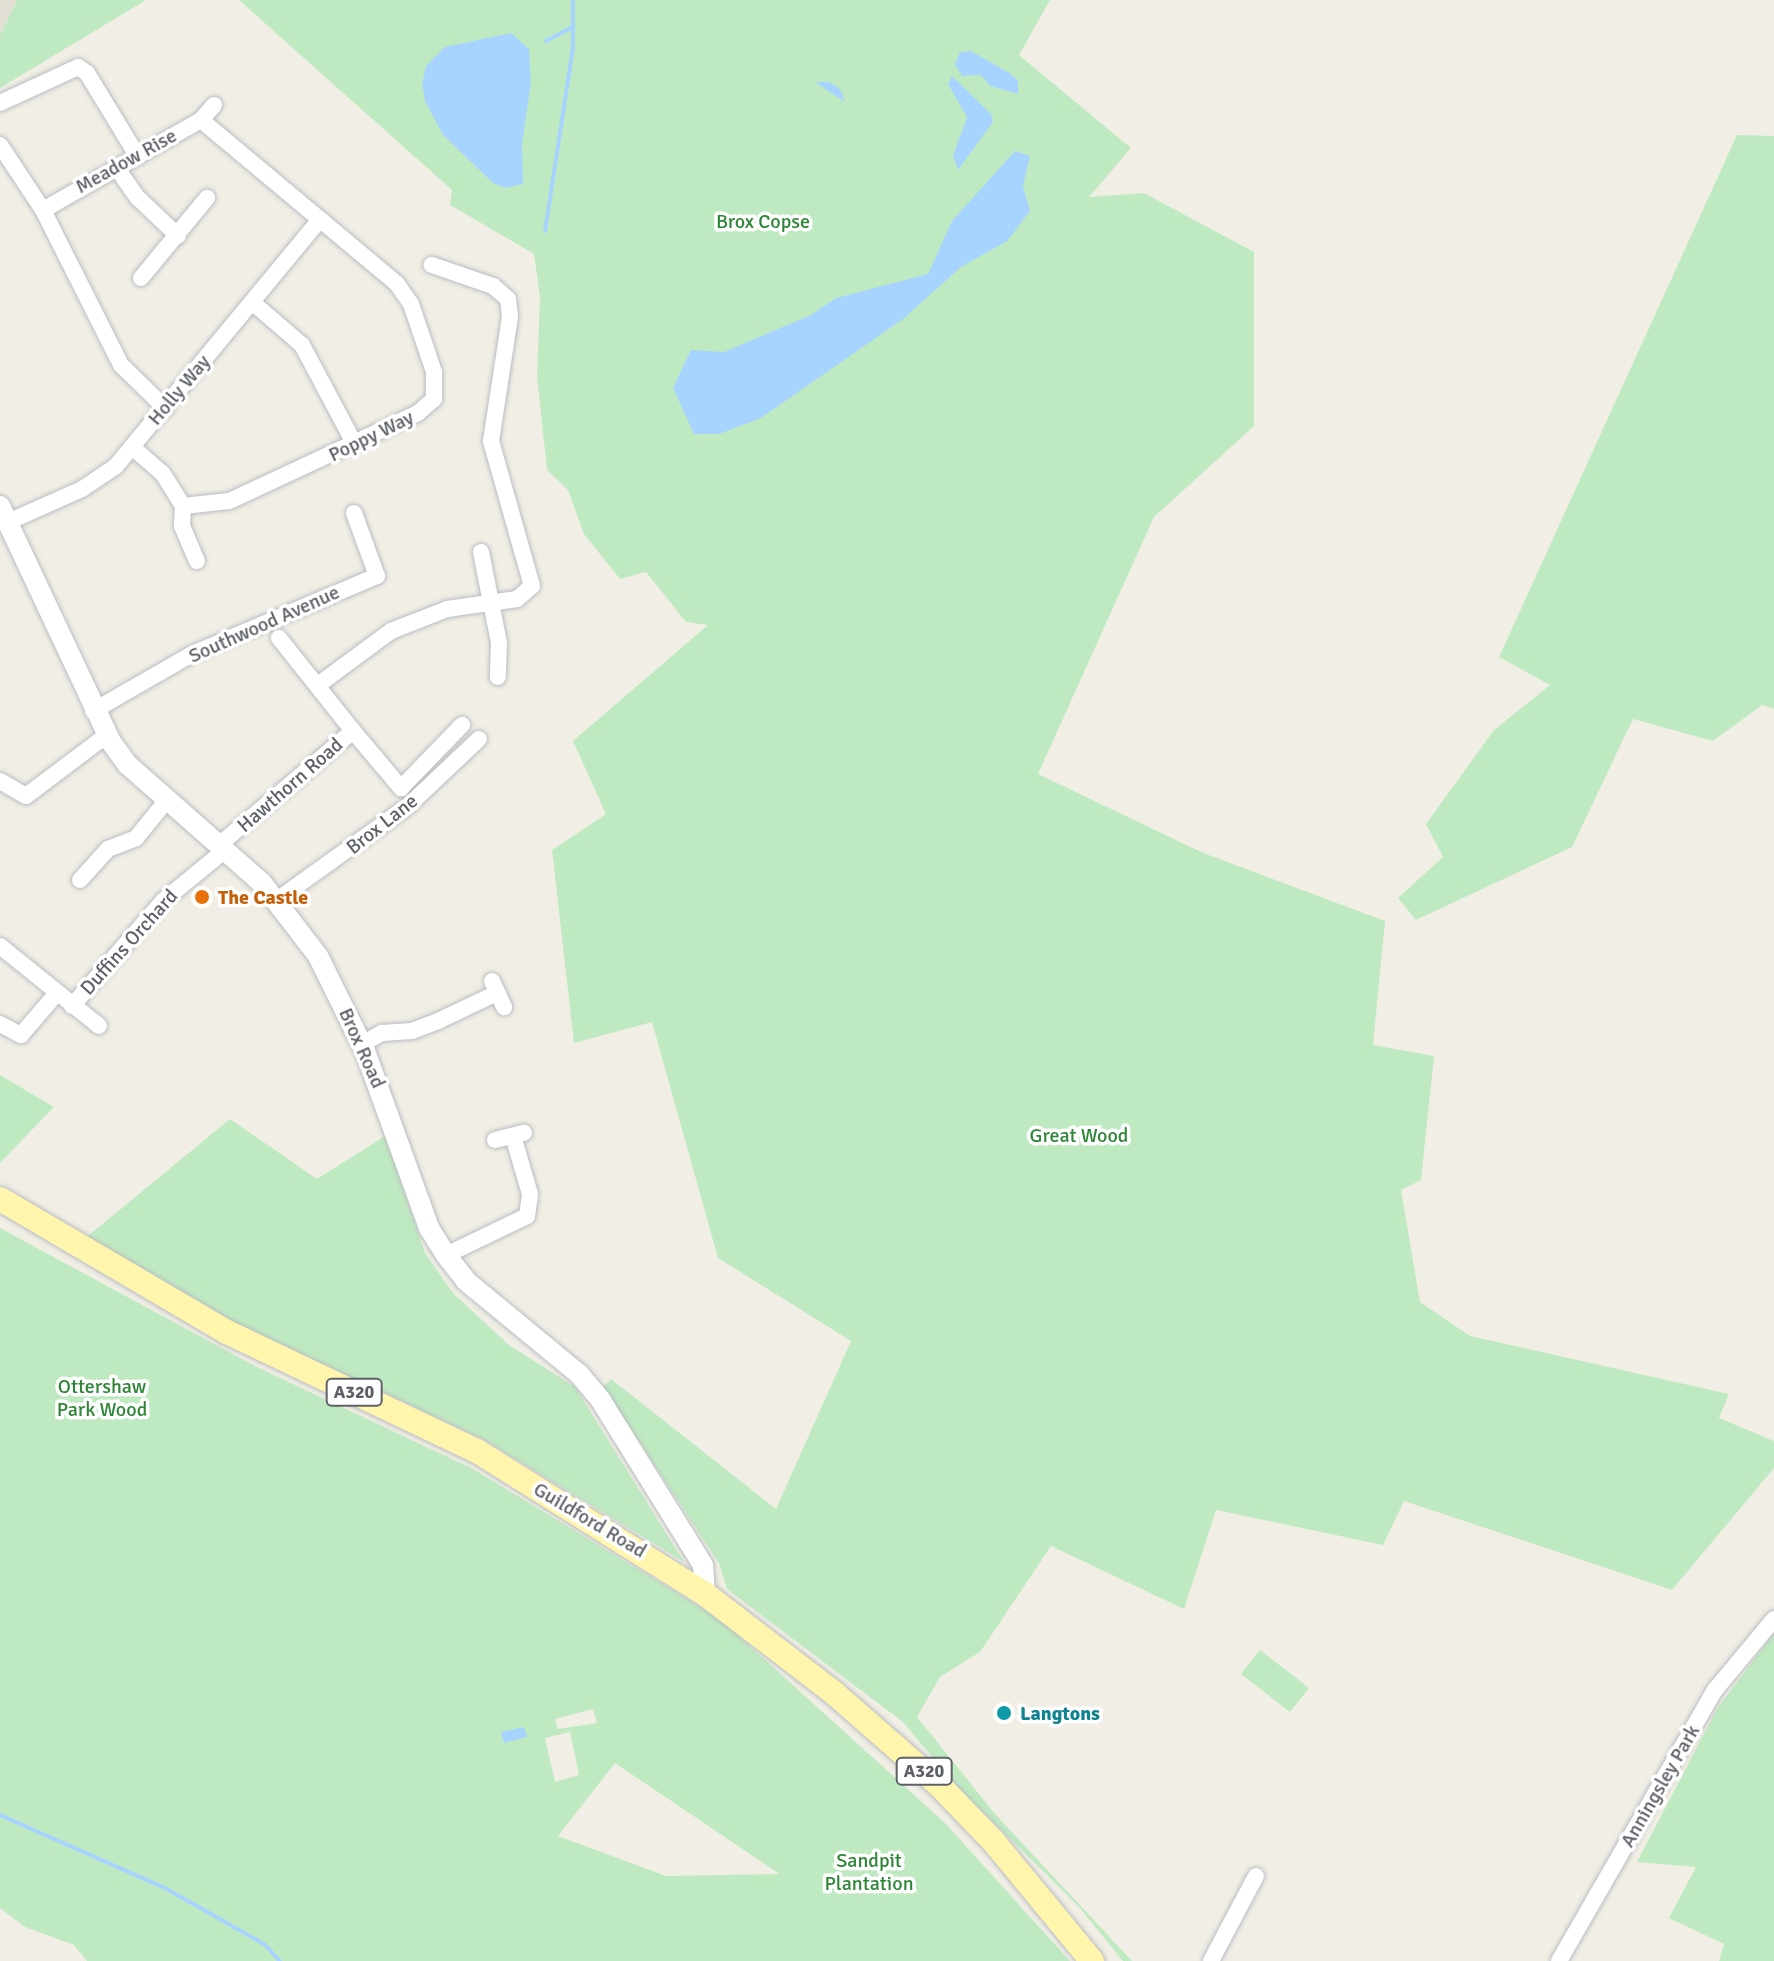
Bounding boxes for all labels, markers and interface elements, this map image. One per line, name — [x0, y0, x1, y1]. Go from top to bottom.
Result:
street label: Meadow Rise — [71, 123, 181, 199]
park label: Brox Copse — [716, 209, 810, 233]
street label: Holly Way — [143, 350, 215, 430]
street label: Poppy Way — [325, 405, 417, 467]
street label: Southwood Avenue — [185, 580, 343, 668]
street label: Hawthorn Road — [232, 733, 348, 837]
street label: Brox Lane — [342, 789, 422, 859]
street label: Duffins Orchard — [75, 884, 183, 1000]
place label: The Castle — [218, 885, 308, 909]
marker: The Castle — [193, 888, 211, 906]
street label: Brox Road — [334, 1004, 390, 1092]
park label: Great Wood — [1030, 1123, 1128, 1147]
park label: Ottershaw Park Wood — [57, 1375, 147, 1422]
road number: A320 — [324, 1378, 384, 1406]
street label: Guildford Road — [529, 1477, 651, 1563]
place label: Langtons — [1020, 1701, 1100, 1725]
marker: Langtons — [995, 1704, 1013, 1722]
street label: Anningsley Park — [1615, 1721, 1705, 1851]
road number: A320 — [894, 1757, 954, 1785]
park label: Sandpit Plantation — [824, 1849, 914, 1896]

